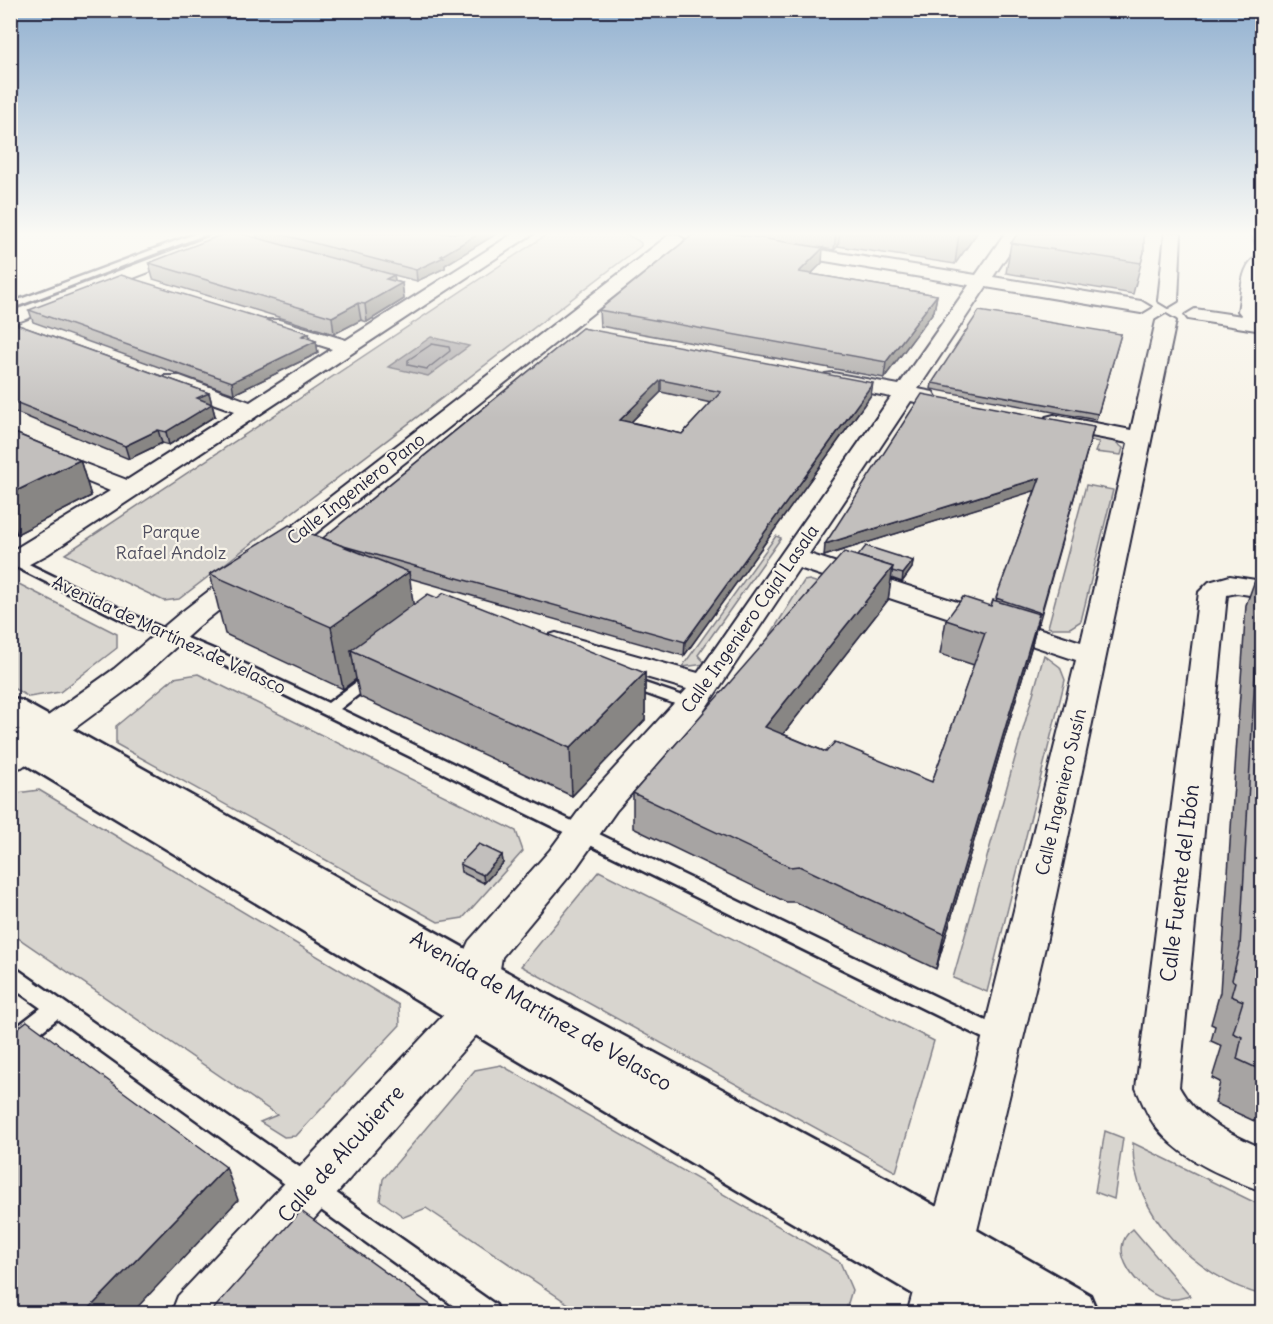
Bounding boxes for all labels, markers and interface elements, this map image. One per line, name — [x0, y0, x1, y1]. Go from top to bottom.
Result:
street label: Calle Ingeniero Pano — [282, 428, 429, 550]
park label: Parque Rafael Andolz — [116, 520, 227, 564]
street label: Calle Ingeniero Cajal Lasala — [676, 520, 824, 717]
street label: Avenida de Martínez de Velasco — [49, 570, 290, 699]
street label: Calle Ingeniero Susín — [1030, 706, 1091, 878]
street label: Calle Fuente del Ibón — [1154, 783, 1205, 983]
street label: Avenida de Martínez de Velasco — [405, 924, 677, 1097]
street label: Calle de Alcubierre — [272, 1079, 410, 1228]

